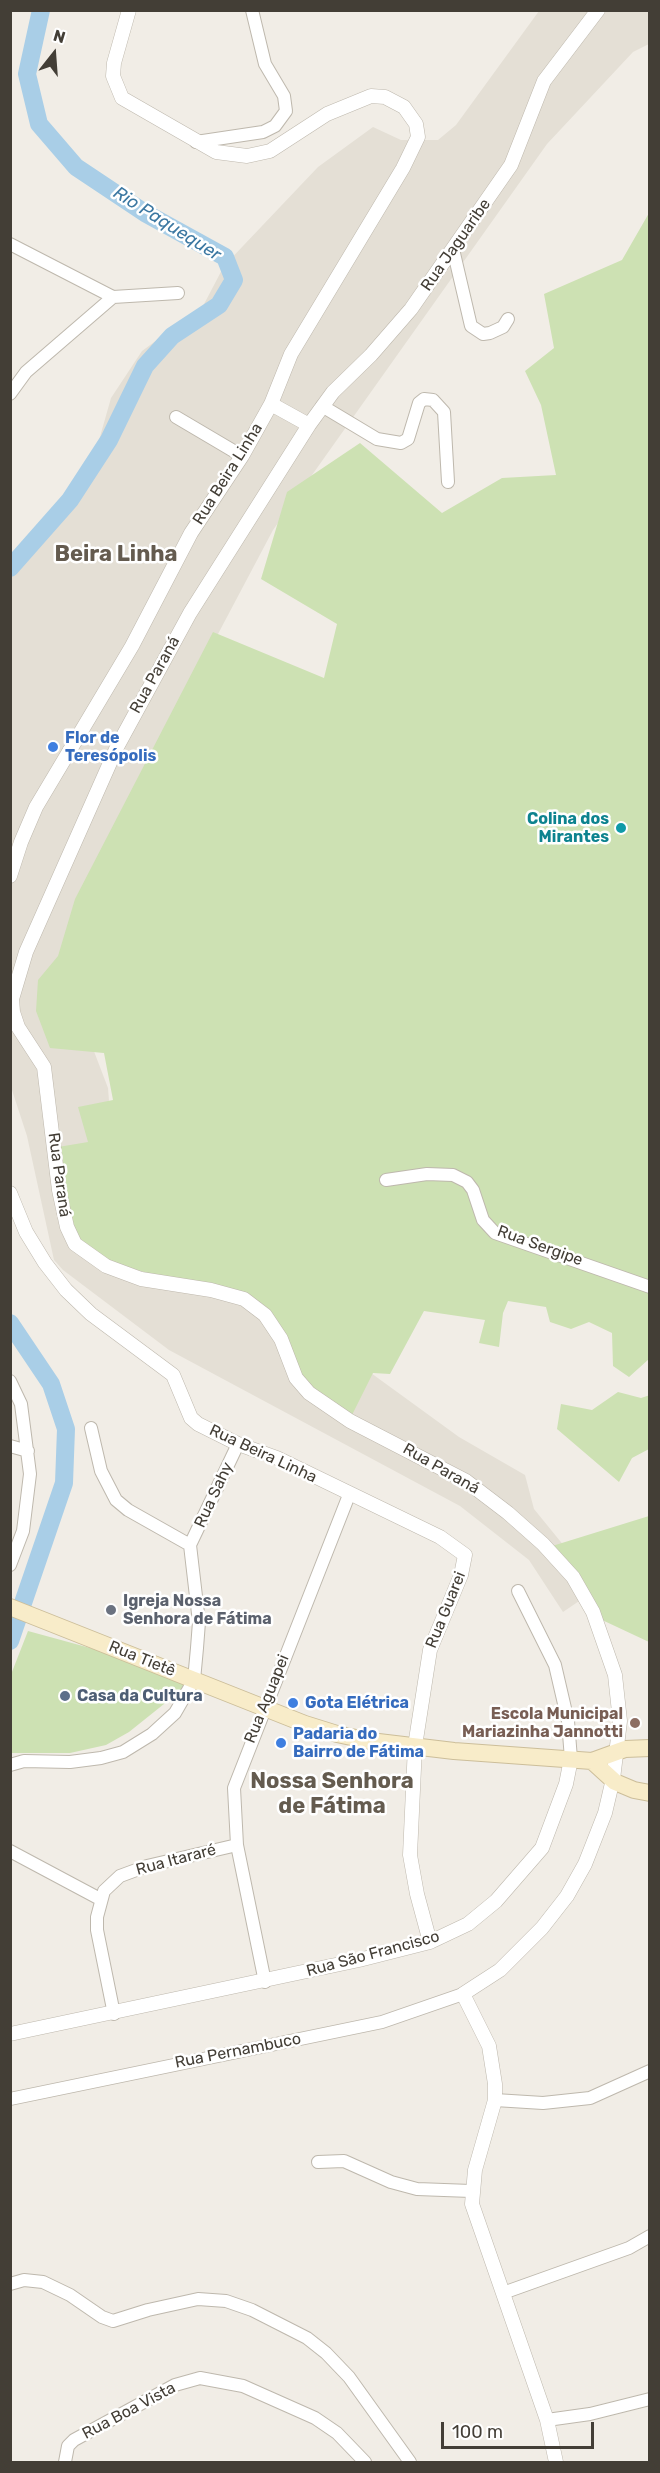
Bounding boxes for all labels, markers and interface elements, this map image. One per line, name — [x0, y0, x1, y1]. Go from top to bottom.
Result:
north arrow — [24, 24, 84, 84]
text: N — [51, 26, 68, 47]
water label: Rio Paquequer — [109, 182, 225, 266]
street label: Rua Jaguaribe — [417, 195, 495, 295]
street label: Rua Beira Linha — [189, 420, 267, 528]
district label: Beira Linha — [54, 542, 178, 568]
street label: Rua Paraná — [126, 633, 184, 717]
place label: Flor de Teresópolis — [65, 728, 156, 766]
marker: Flor de Teresópolis — [46, 740, 60, 754]
place label: Colina dos Mirantes — [527, 809, 609, 847]
marker: Colina dos Mirantes — [614, 821, 628, 835]
street label: Rua Paraná — [44, 1132, 74, 1218]
street label: Rua Sergipe — [495, 1222, 585, 1270]
street label: Rua Beira Linha — [206, 1421, 320, 1487]
street label: Rua Paraná — [399, 1439, 483, 1499]
street label: Rua Sahy — [191, 1459, 237, 1531]
street label: Rua Guarei — [422, 1569, 470, 1651]
place label: Igreja Nossa Senhora de Fátima — [123, 1591, 272, 1629]
marker: Igreja Nossa Senhora de Fátima — [104, 1603, 118, 1617]
street label: Rua Tietê — [106, 1637, 178, 1681]
street label: Rua Aguapei — [241, 1652, 293, 1746]
place label: Casa da Cultura — [77, 1686, 203, 1706]
marker: Casa da Cultura — [58, 1689, 72, 1703]
place label: Gota Elétrica — [305, 1693, 409, 1713]
marker: Gota Elétrica — [286, 1696, 300, 1710]
place label: Escola Municipal Mariazinha Jannotti — [462, 1704, 623, 1742]
marker: Escola Municipal Mariazinha Jannotti — [628, 1716, 642, 1730]
place label: Padaria do Bairro de Fátima — [293, 1724, 424, 1762]
marker: Padaria do Bairro de Fátima — [274, 1736, 288, 1750]
district label: Nossa Senhora de Fátima — [250, 1769, 414, 1820]
street label: Rua Itararé — [134, 1840, 218, 1880]
street label: Rua São Francisco — [304, 1927, 442, 1981]
street label: Rua Pernambuco — [173, 2029, 303, 2073]
street label: Rua Boa Vista — [79, 2378, 179, 2444]
scale bar — [444, 2410, 597, 2448]
text: 100 m — [452, 2421, 503, 2443]

